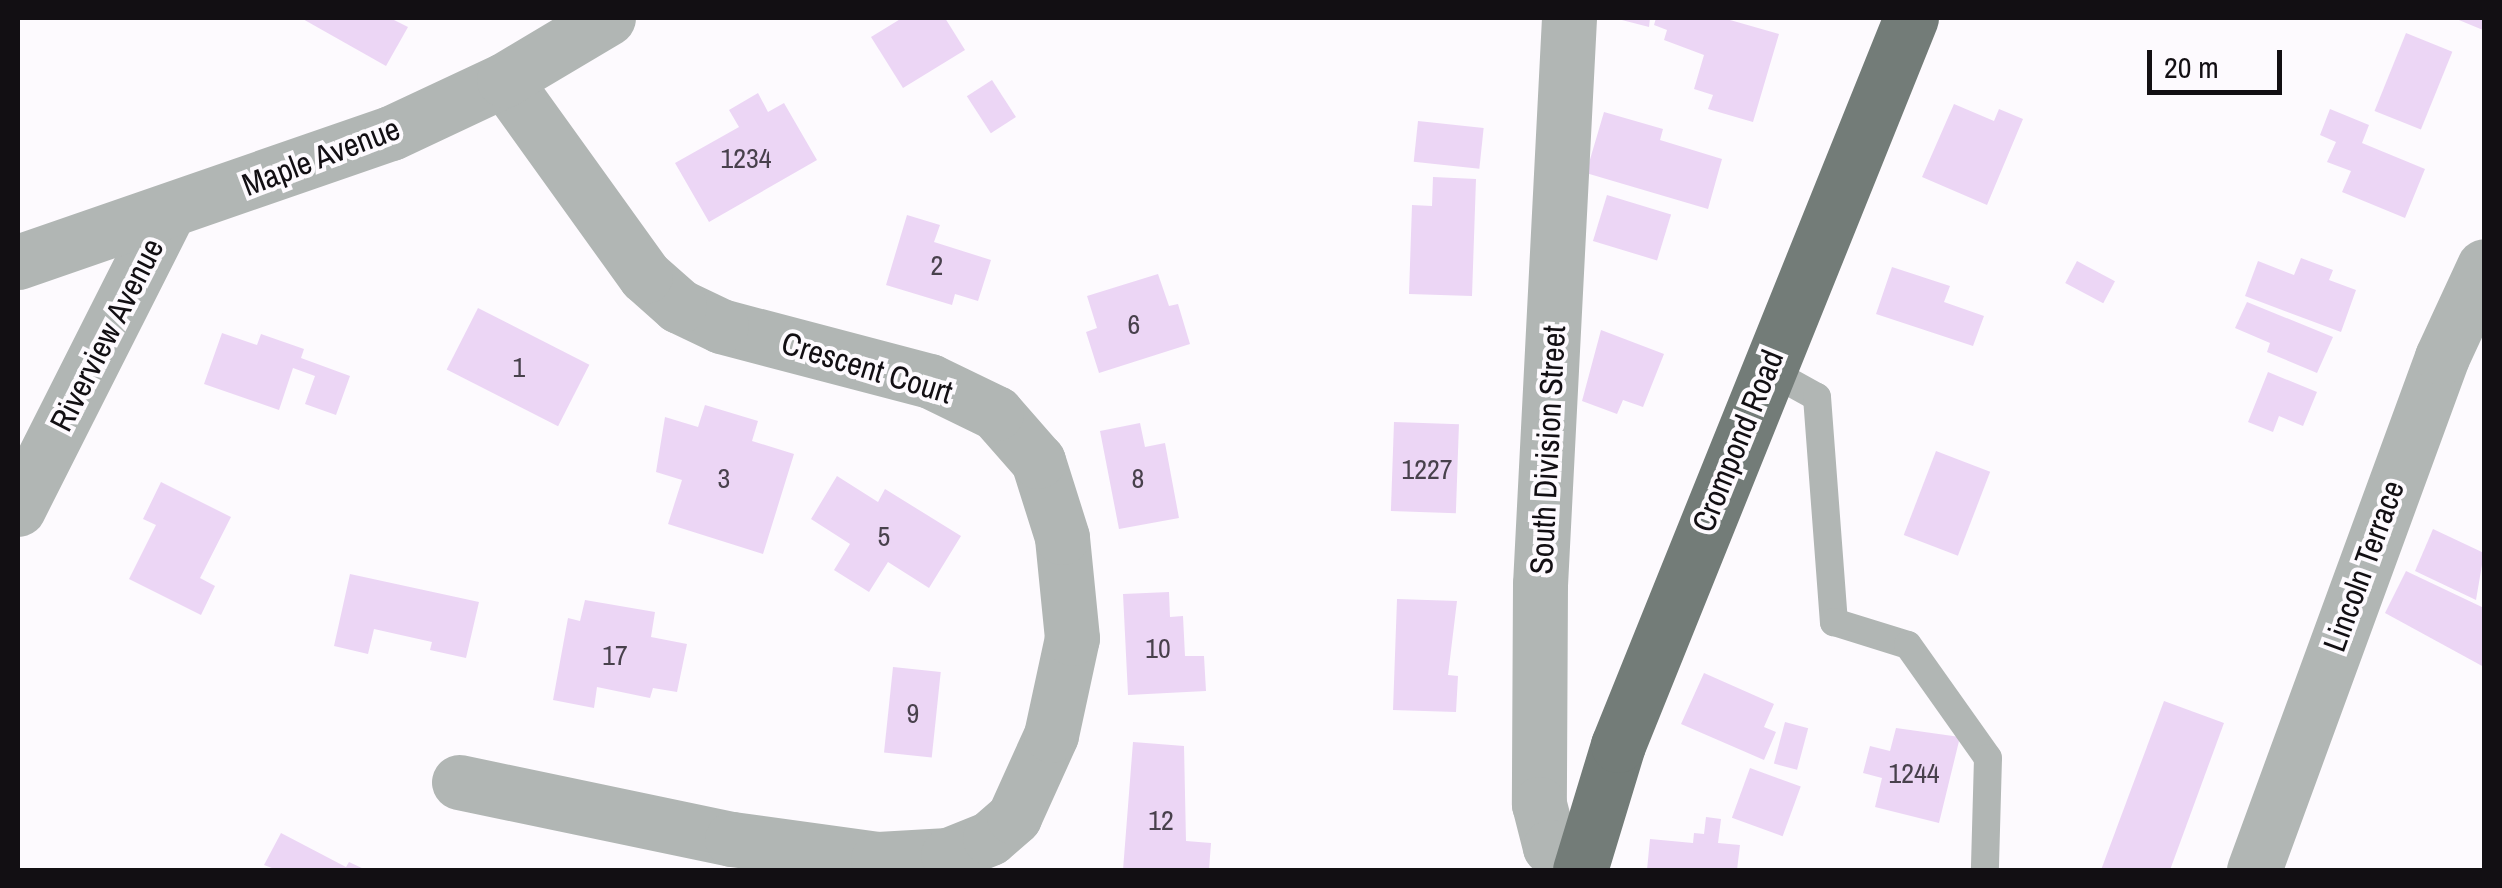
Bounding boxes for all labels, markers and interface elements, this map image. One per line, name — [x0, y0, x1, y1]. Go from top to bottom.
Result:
scale bar — [2152, 30, 2287, 92]
text: 20 m — [2164, 47, 2219, 87]
street label: Maple Avenue — [236, 109, 406, 205]
house number: 1234 — [720, 141, 772, 175]
street label: Riverview Avenue — [42, 232, 172, 438]
house number: 2 — [931, 248, 943, 282]
house number: 6 — [1128, 307, 1140, 341]
street label: Crescent Court — [777, 324, 957, 412]
street label: South Division Street — [1522, 324, 1574, 576]
street label: Crompond Road — [1684, 345, 1792, 537]
house number: 1 — [513, 350, 525, 384]
house number: 1227 — [1401, 452, 1453, 486]
house number: 3 — [718, 461, 730, 495]
house number: 8 — [1132, 461, 1144, 495]
street label: Lincoln Terrace — [2315, 475, 2413, 657]
house number: 5 — [878, 519, 890, 553]
house number: 10 — [1145, 631, 1171, 665]
house number: 17 — [602, 638, 628, 672]
house number: 9 — [907, 696, 919, 730]
house number: 1244 — [1888, 756, 1940, 790]
house number: 12 — [1148, 803, 1174, 837]

